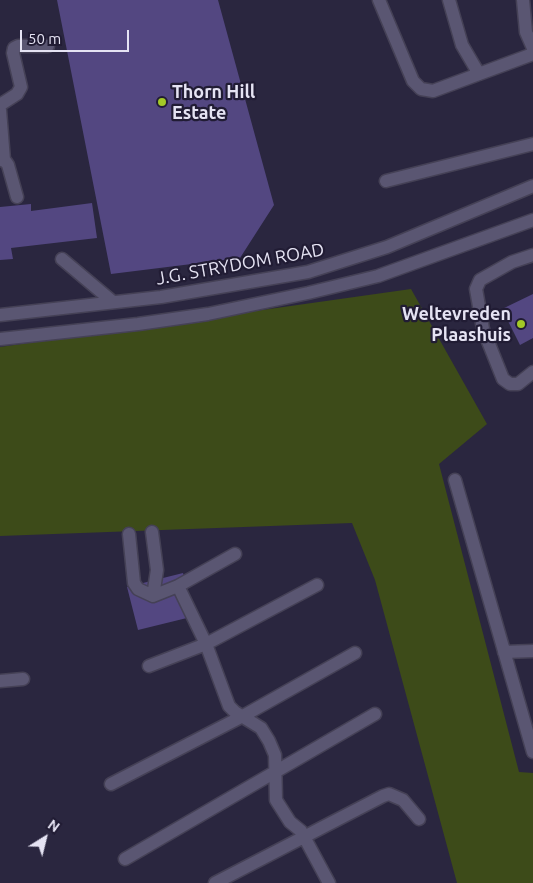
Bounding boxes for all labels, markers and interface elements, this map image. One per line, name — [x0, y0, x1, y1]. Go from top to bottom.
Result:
scale bar — [22, 20, 131, 52]
text: 50 m — [28, 30, 61, 47]
place label: Thorn Hill Estate — [172, 81, 255, 124]
marker: Thorn Hill Estate — [156, 96, 168, 108]
street label: J.G. STRYDOM ROAD — [154, 239, 326, 289]
place label: Weltevreden Plaashuis — [402, 303, 511, 346]
marker: Weltevreden Plaashuis — [515, 318, 527, 330]
north arrow — [20, 813, 70, 863]
text: N — [45, 816, 63, 835]

